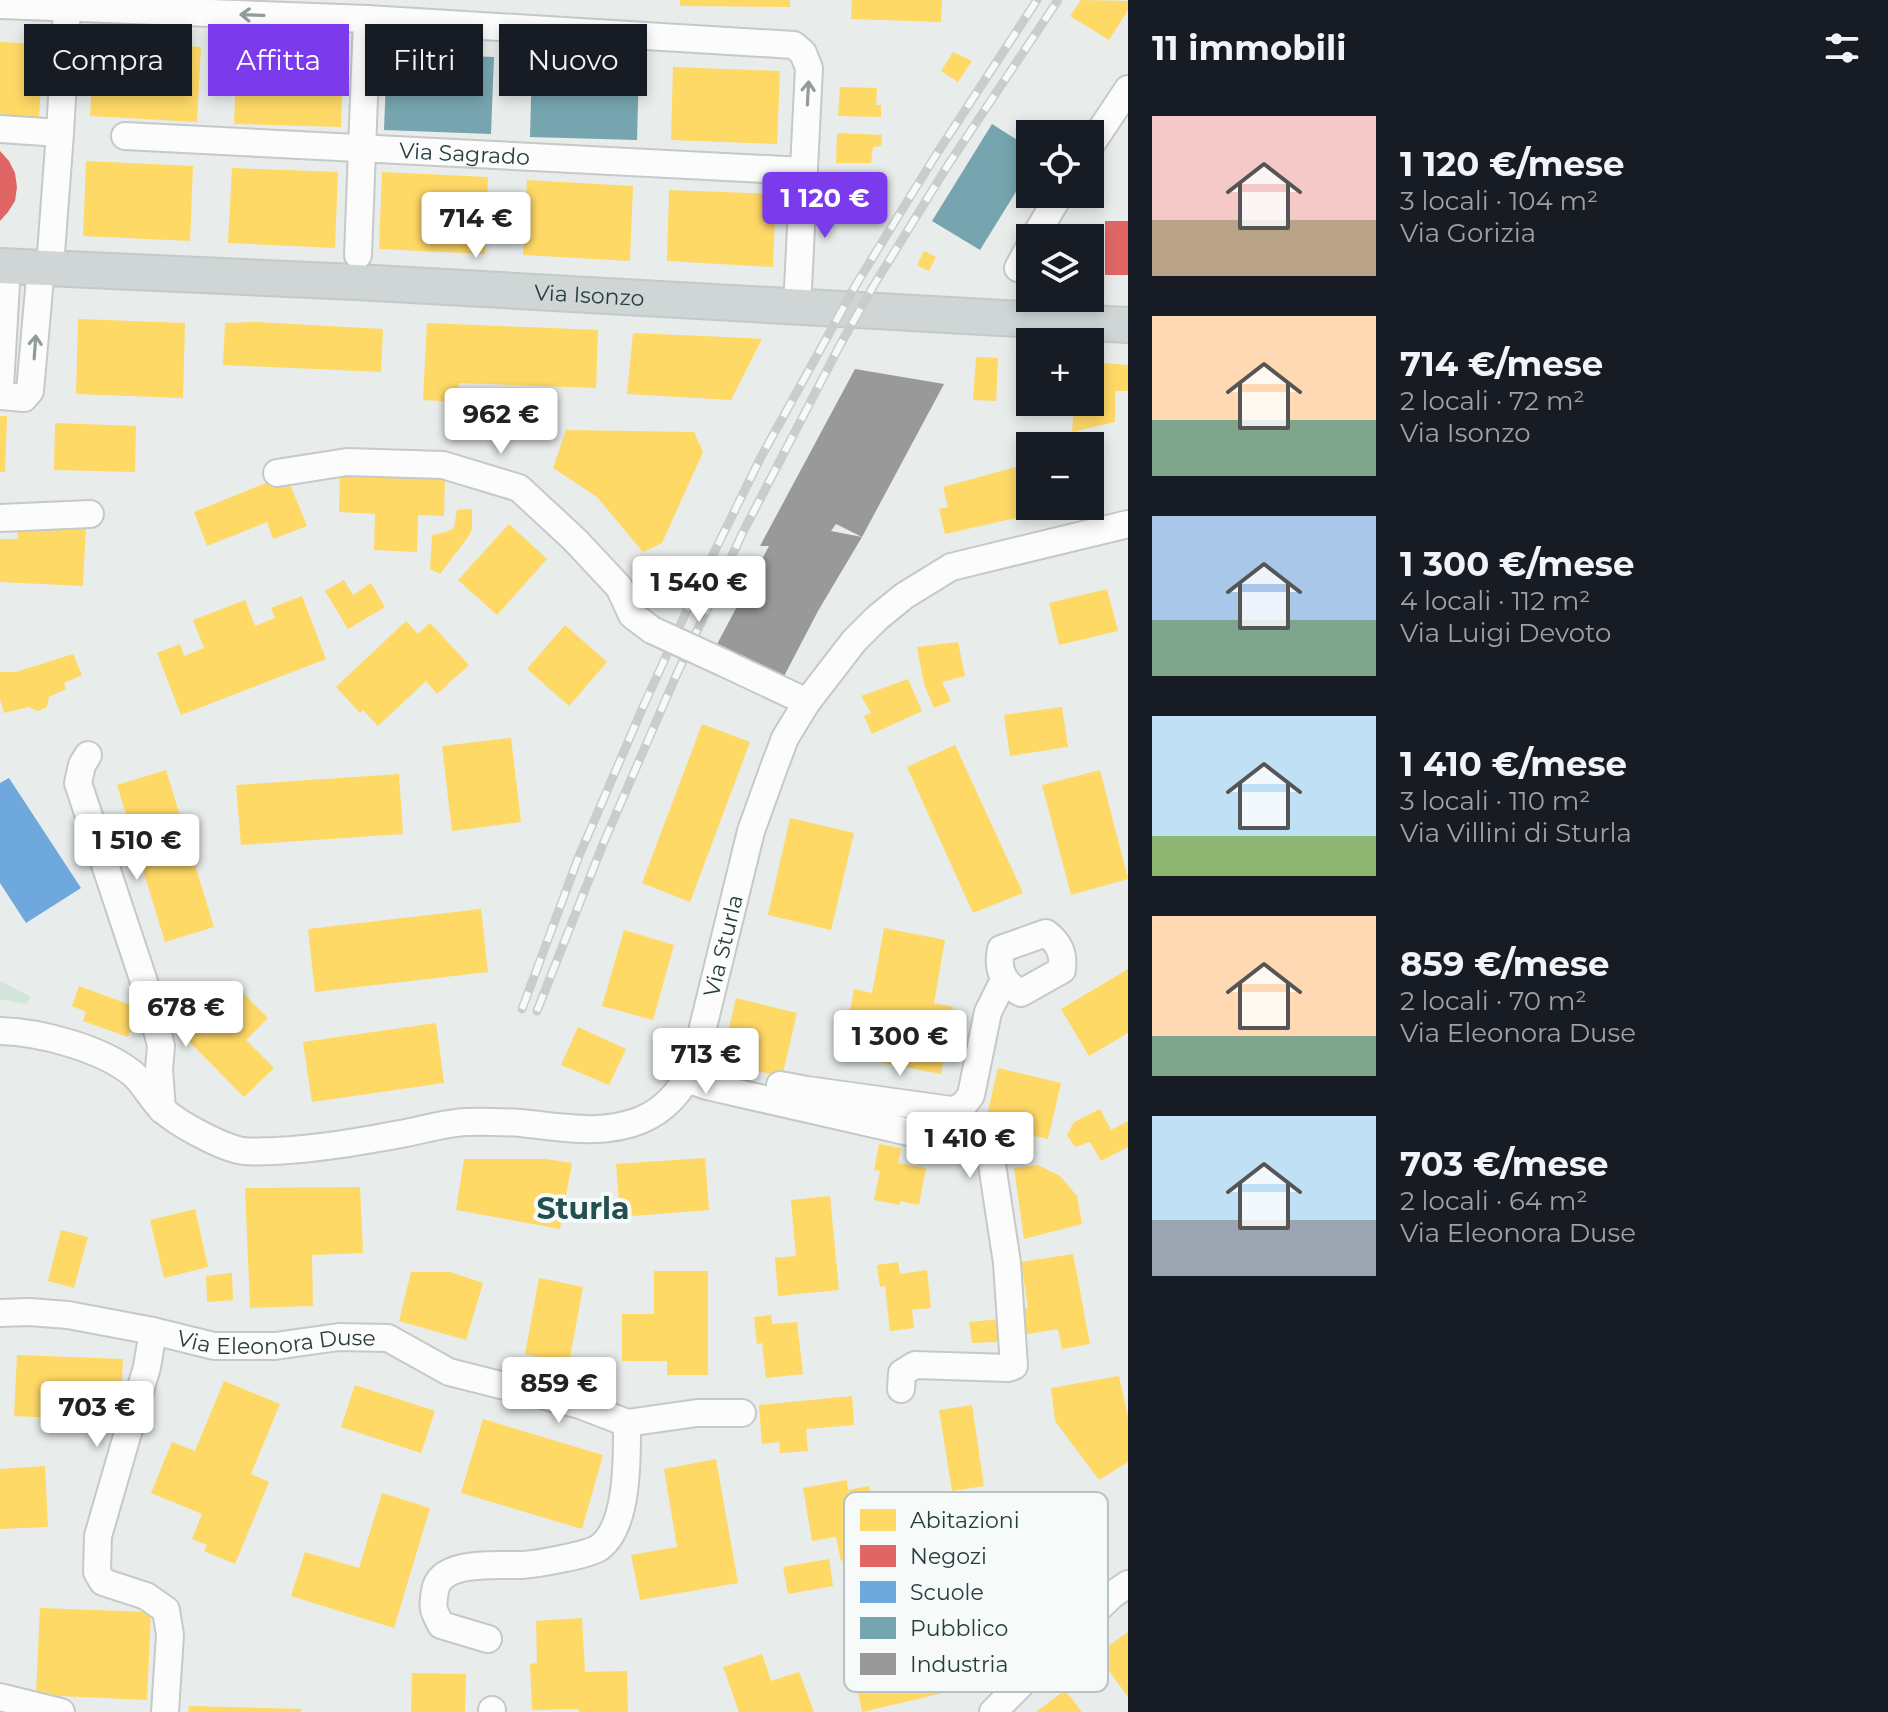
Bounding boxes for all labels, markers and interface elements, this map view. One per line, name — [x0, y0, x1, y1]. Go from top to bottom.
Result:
one-way arrow — [239, 8, 266, 23]
chip: Compra — [24, 24, 192, 96]
chip: Affitta — [208, 24, 349, 96]
chip: Filtri — [365, 24, 483, 96]
chip: Nuovo — [499, 24, 647, 96]
icon: filters — [1820, 26, 1864, 70]
text: 11 immobili — [1152, 27, 1346, 69]
one-way arrow — [800, 80, 815, 107]
map controls — [1016, 120, 1104, 520]
button: locate — [1016, 120, 1104, 208]
street label: Via Sagrado — [399, 137, 531, 170]
text: 1 120 €/mese — [1400, 143, 1625, 185]
icon: home — [1216, 148, 1312, 244]
pin: 1 120 € — [751, 172, 899, 240]
text: 1 120 € — [780, 182, 870, 214]
text: 3 locali · 104 m² — [1400, 185, 1598, 217]
pin: 714 € — [420, 192, 532, 260]
text: 714 € — [440, 202, 512, 234]
text: Via Gorizia — [1400, 217, 1536, 249]
button: layers — [1016, 224, 1104, 312]
street label: Via Isonzo — [533, 278, 645, 312]
button: + — [1016, 328, 1104, 416]
one-way arrow — [28, 334, 43, 360]
text: 714 €/mese — [1400, 343, 1603, 385]
icon: home — [1216, 348, 1312, 444]
text: 2 locali · 72 m² — [1400, 385, 1585, 417]
pin: 962 € — [445, 388, 557, 456]
text: 962 € — [463, 398, 539, 430]
text: Via Isonzo — [1400, 417, 1531, 449]
button: − — [1016, 432, 1104, 520]
text: 1 300 €/mese — [1400, 543, 1634, 585]
icon: home — [1216, 548, 1312, 644]
pin: 1 540 € — [625, 556, 773, 624]
text: 1 540 € — [650, 566, 748, 598]
text: 4 locali · 112 m² — [1400, 585, 1591, 617]
text: Via Luigi Devoto — [1400, 617, 1611, 649]
text: 1 410 €/mese — [1400, 743, 1627, 785]
icon: home — [1216, 748, 1312, 844]
text: 3 locali · 110 m² — [1400, 785, 1590, 817]
pin: 1 510 € — [63, 814, 211, 882]
text: Via Villini di Sturla — [1400, 817, 1632, 849]
text: 1 510 € — [92, 824, 182, 856]
street label: Via Sturla — [697, 892, 748, 1000]
text: 859 €/mese — [1400, 943, 1609, 985]
icon: home — [1216, 948, 1312, 1044]
pin: 678 € — [130, 981, 242, 1049]
text: 2 locali · 70 m² — [1400, 985, 1587, 1017]
text: 678 € — [147, 991, 225, 1023]
pin: 1 300 € — [826, 1010, 974, 1078]
text: Via Eleonora Duse — [1400, 1017, 1636, 1049]
text: 1 300 € — [852, 1020, 948, 1052]
pin: 713 € — [650, 1028, 762, 1096]
text: 713 € — [671, 1038, 741, 1070]
pin: 1 410 € — [896, 1112, 1044, 1180]
text: 1 410 € — [924, 1122, 1016, 1154]
text: 703 €/mese — [1400, 1143, 1608, 1185]
icon: home — [1216, 1148, 1312, 1244]
text: 2 locali · 64 m² — [1400, 1185, 1588, 1217]
district label: Sturla — [536, 1190, 630, 1227]
text: Via Eleonora Duse — [1400, 1217, 1636, 1249]
street label: Via Eleonora Duse — [175, 1323, 376, 1360]
pin: 859 € — [503, 1357, 615, 1425]
text: 859 € — [520, 1367, 598, 1399]
pin: 703 € — [41, 1381, 153, 1449]
text: 703 € — [59, 1391, 135, 1423]
legend — [844, 1492, 1108, 1692]
text: Abitazioni — [910, 1507, 1020, 1534]
text: Negozi — [910, 1543, 987, 1570]
text: Scuole — [910, 1579, 984, 1606]
text: Pubblico — [910, 1615, 1008, 1642]
text: Industria — [910, 1651, 1008, 1678]

